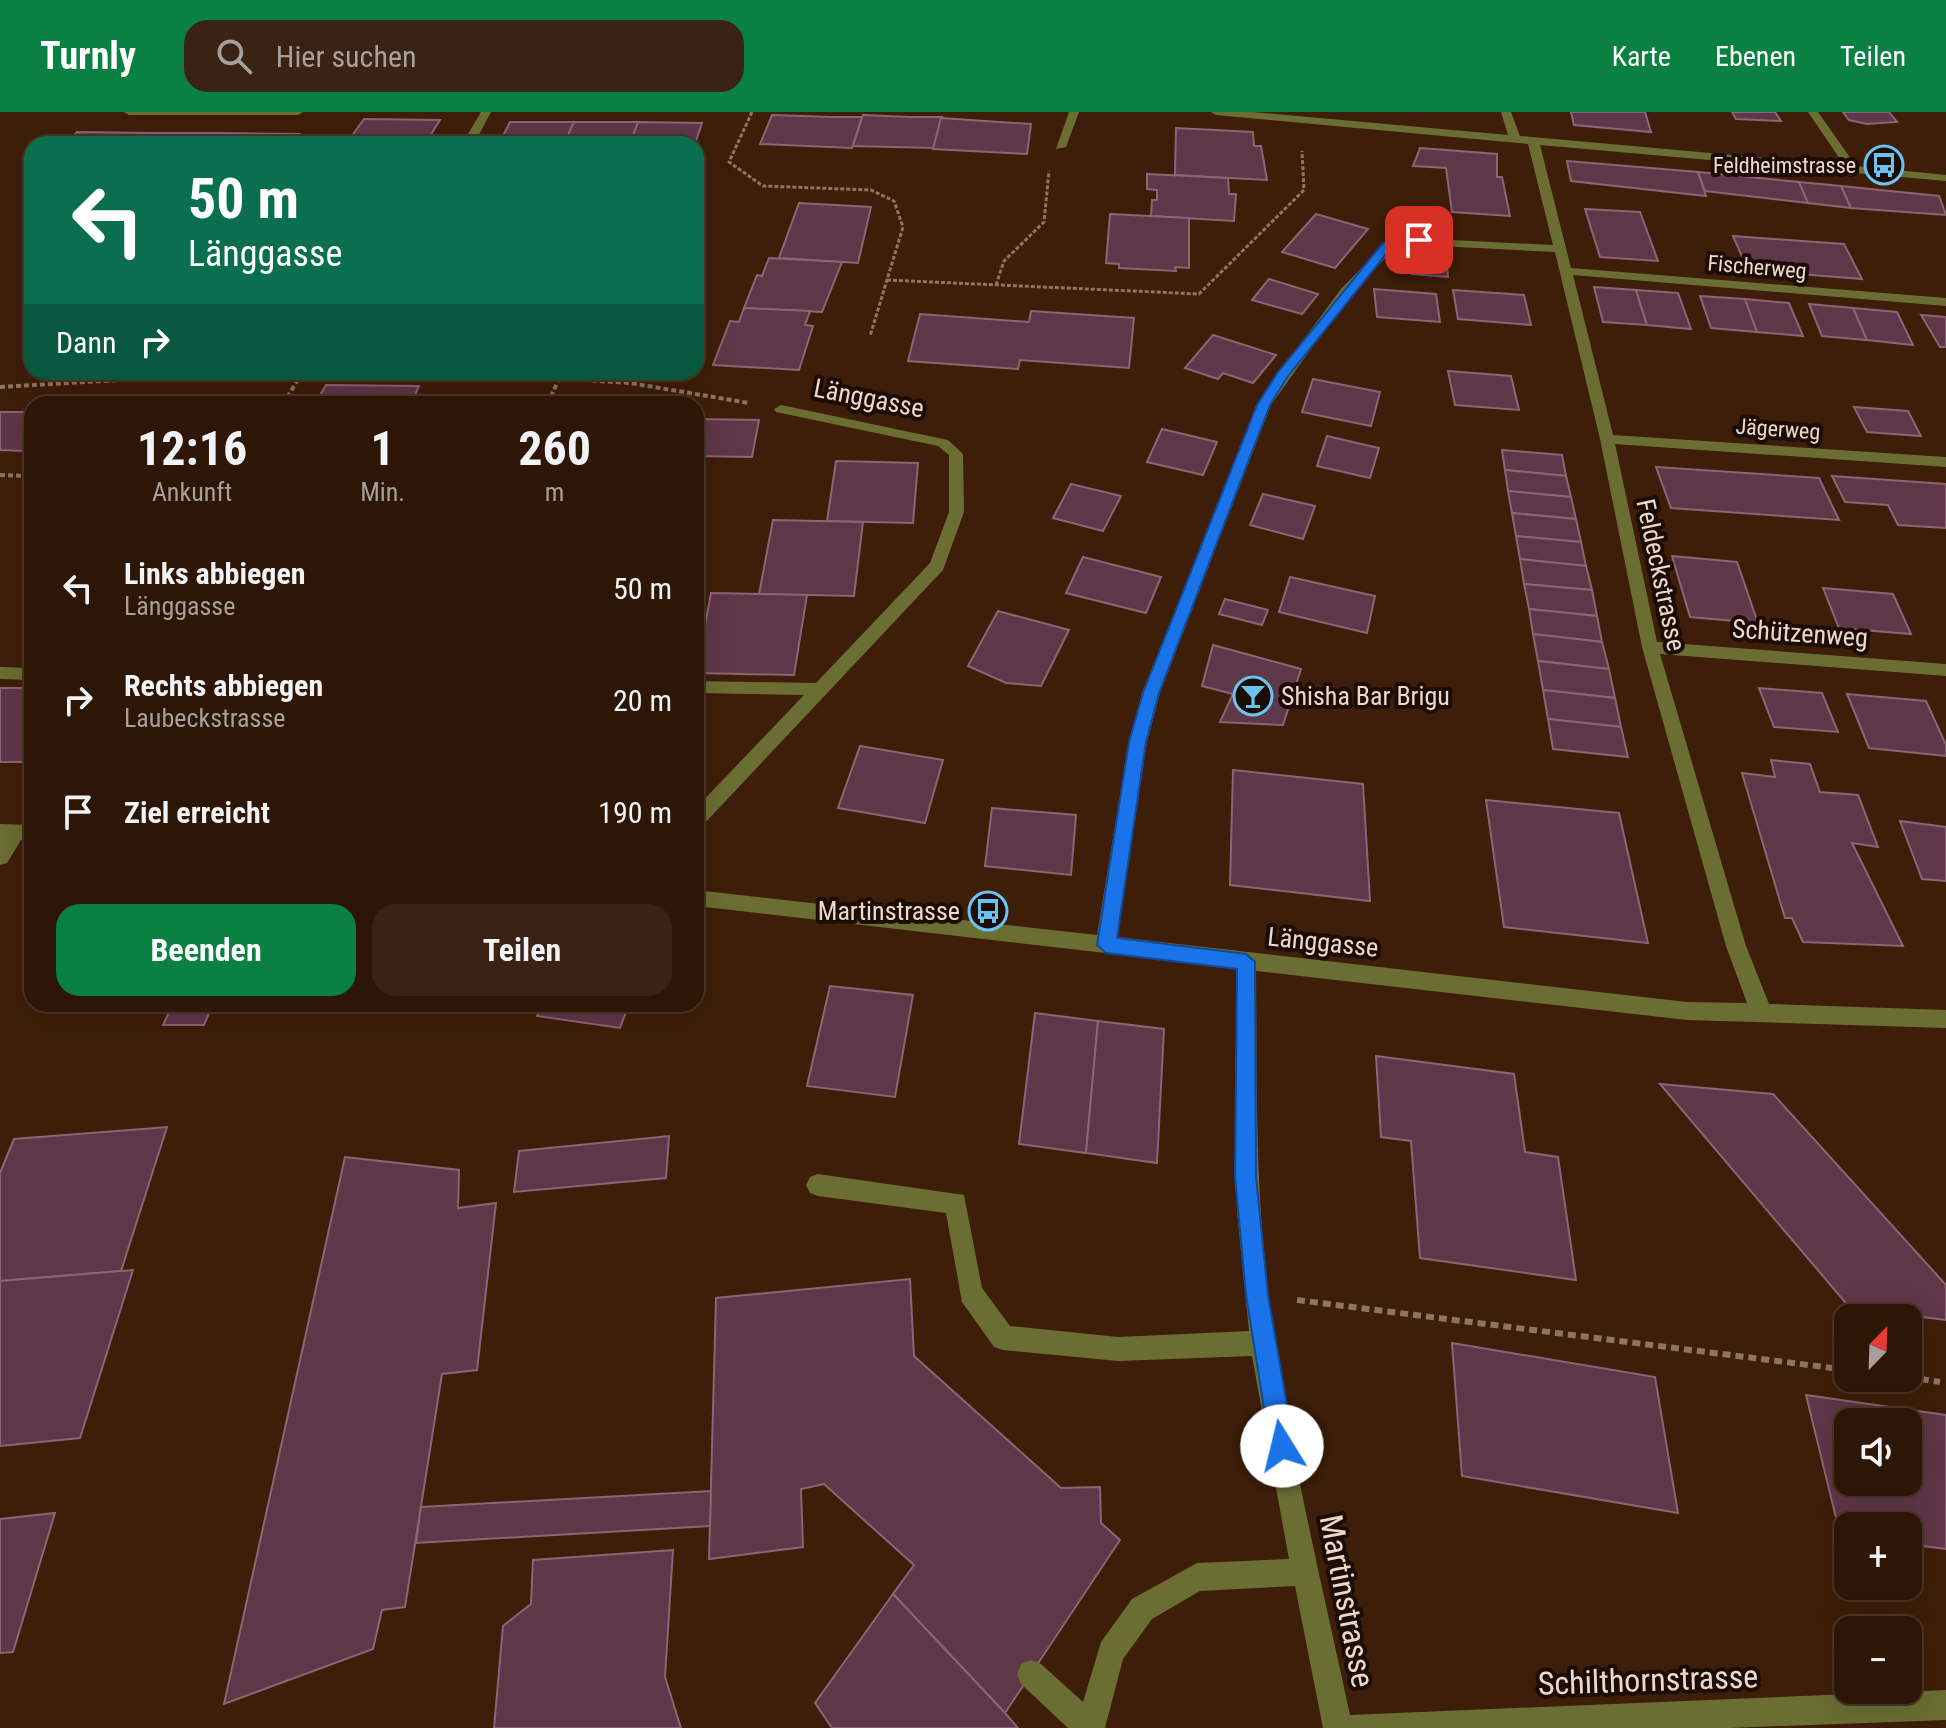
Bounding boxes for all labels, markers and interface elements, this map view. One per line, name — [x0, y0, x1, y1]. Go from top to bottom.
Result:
search box — [184, 20, 744, 92]
text: Turnly — [40, 34, 136, 78]
icon: search — [212, 34, 256, 78]
text: Hier suchen — [276, 39, 417, 74]
text: Karte — [1612, 40, 1671, 73]
text: Ebenen — [1715, 40, 1796, 73]
text: Teilen — [1840, 40, 1906, 73]
bus stop icon: Feldheimstrasse — [1863, 144, 1905, 186]
place label: Feldheimstrasse — [1713, 153, 1856, 178]
text: 50 m — [188, 166, 299, 232]
icon: left — [56, 168, 160, 272]
pin — [1385, 206, 1453, 274]
icon: arrive — [1397, 218, 1441, 262]
text: Länggasse — [188, 233, 342, 275]
street label: Fischerweg — [1707, 250, 1807, 284]
icon: right — [133, 320, 177, 364]
text: Dann — [56, 325, 117, 360]
street label: Länggasse — [811, 373, 927, 423]
street label: Jägerweg — [1735, 414, 1821, 444]
text: 12:16 — [137, 420, 247, 477]
text: 1 — [371, 420, 395, 477]
text: 260 — [518, 420, 591, 477]
text: Ankunft — [152, 477, 232, 507]
text: Min. — [360, 477, 405, 507]
text: m — [545, 477, 564, 507]
street label: Feldeckstrasse — [1630, 496, 1692, 654]
text: Links abbiegen — [124, 556, 306, 591]
icon: left — [56, 566, 100, 610]
text: 50 m — [613, 571, 672, 606]
text: Länggasse — [124, 591, 235, 621]
street label: Schützenweg — [1731, 613, 1869, 653]
text: Rechts abbiegen — [124, 668, 323, 703]
bar icon: Shisha Bar Brigu — [1232, 675, 1274, 717]
icon: right — [56, 678, 100, 722]
place label: Shisha Bar Brigu — [1281, 681, 1450, 711]
text: 20 m — [613, 683, 672, 718]
text: Laubeckstrasse — [124, 703, 285, 733]
icon: arrive — [56, 790, 100, 834]
text: Ziel erreicht — [124, 795, 270, 830]
text: 190 m — [598, 795, 672, 830]
bus stop icon: Martinstrasse — [967, 890, 1009, 932]
place label: Martinstrasse — [818, 896, 960, 926]
button: Beenden — [56, 904, 356, 996]
button: Teilen — [372, 904, 672, 996]
street label: Länggasse — [1266, 921, 1380, 963]
north arrow — [1834, 1304, 1922, 1392]
map controls — [1834, 1304, 1922, 1704]
position arrow — [1240, 1404, 1324, 1488]
button: sound — [1834, 1408, 1922, 1496]
street label: Martinstrasse — [1312, 1511, 1382, 1691]
button: + — [1834, 1512, 1922, 1600]
button: − — [1834, 1616, 1922, 1704]
street label: Schilthornstrasse — [1537, 1657, 1759, 1703]

